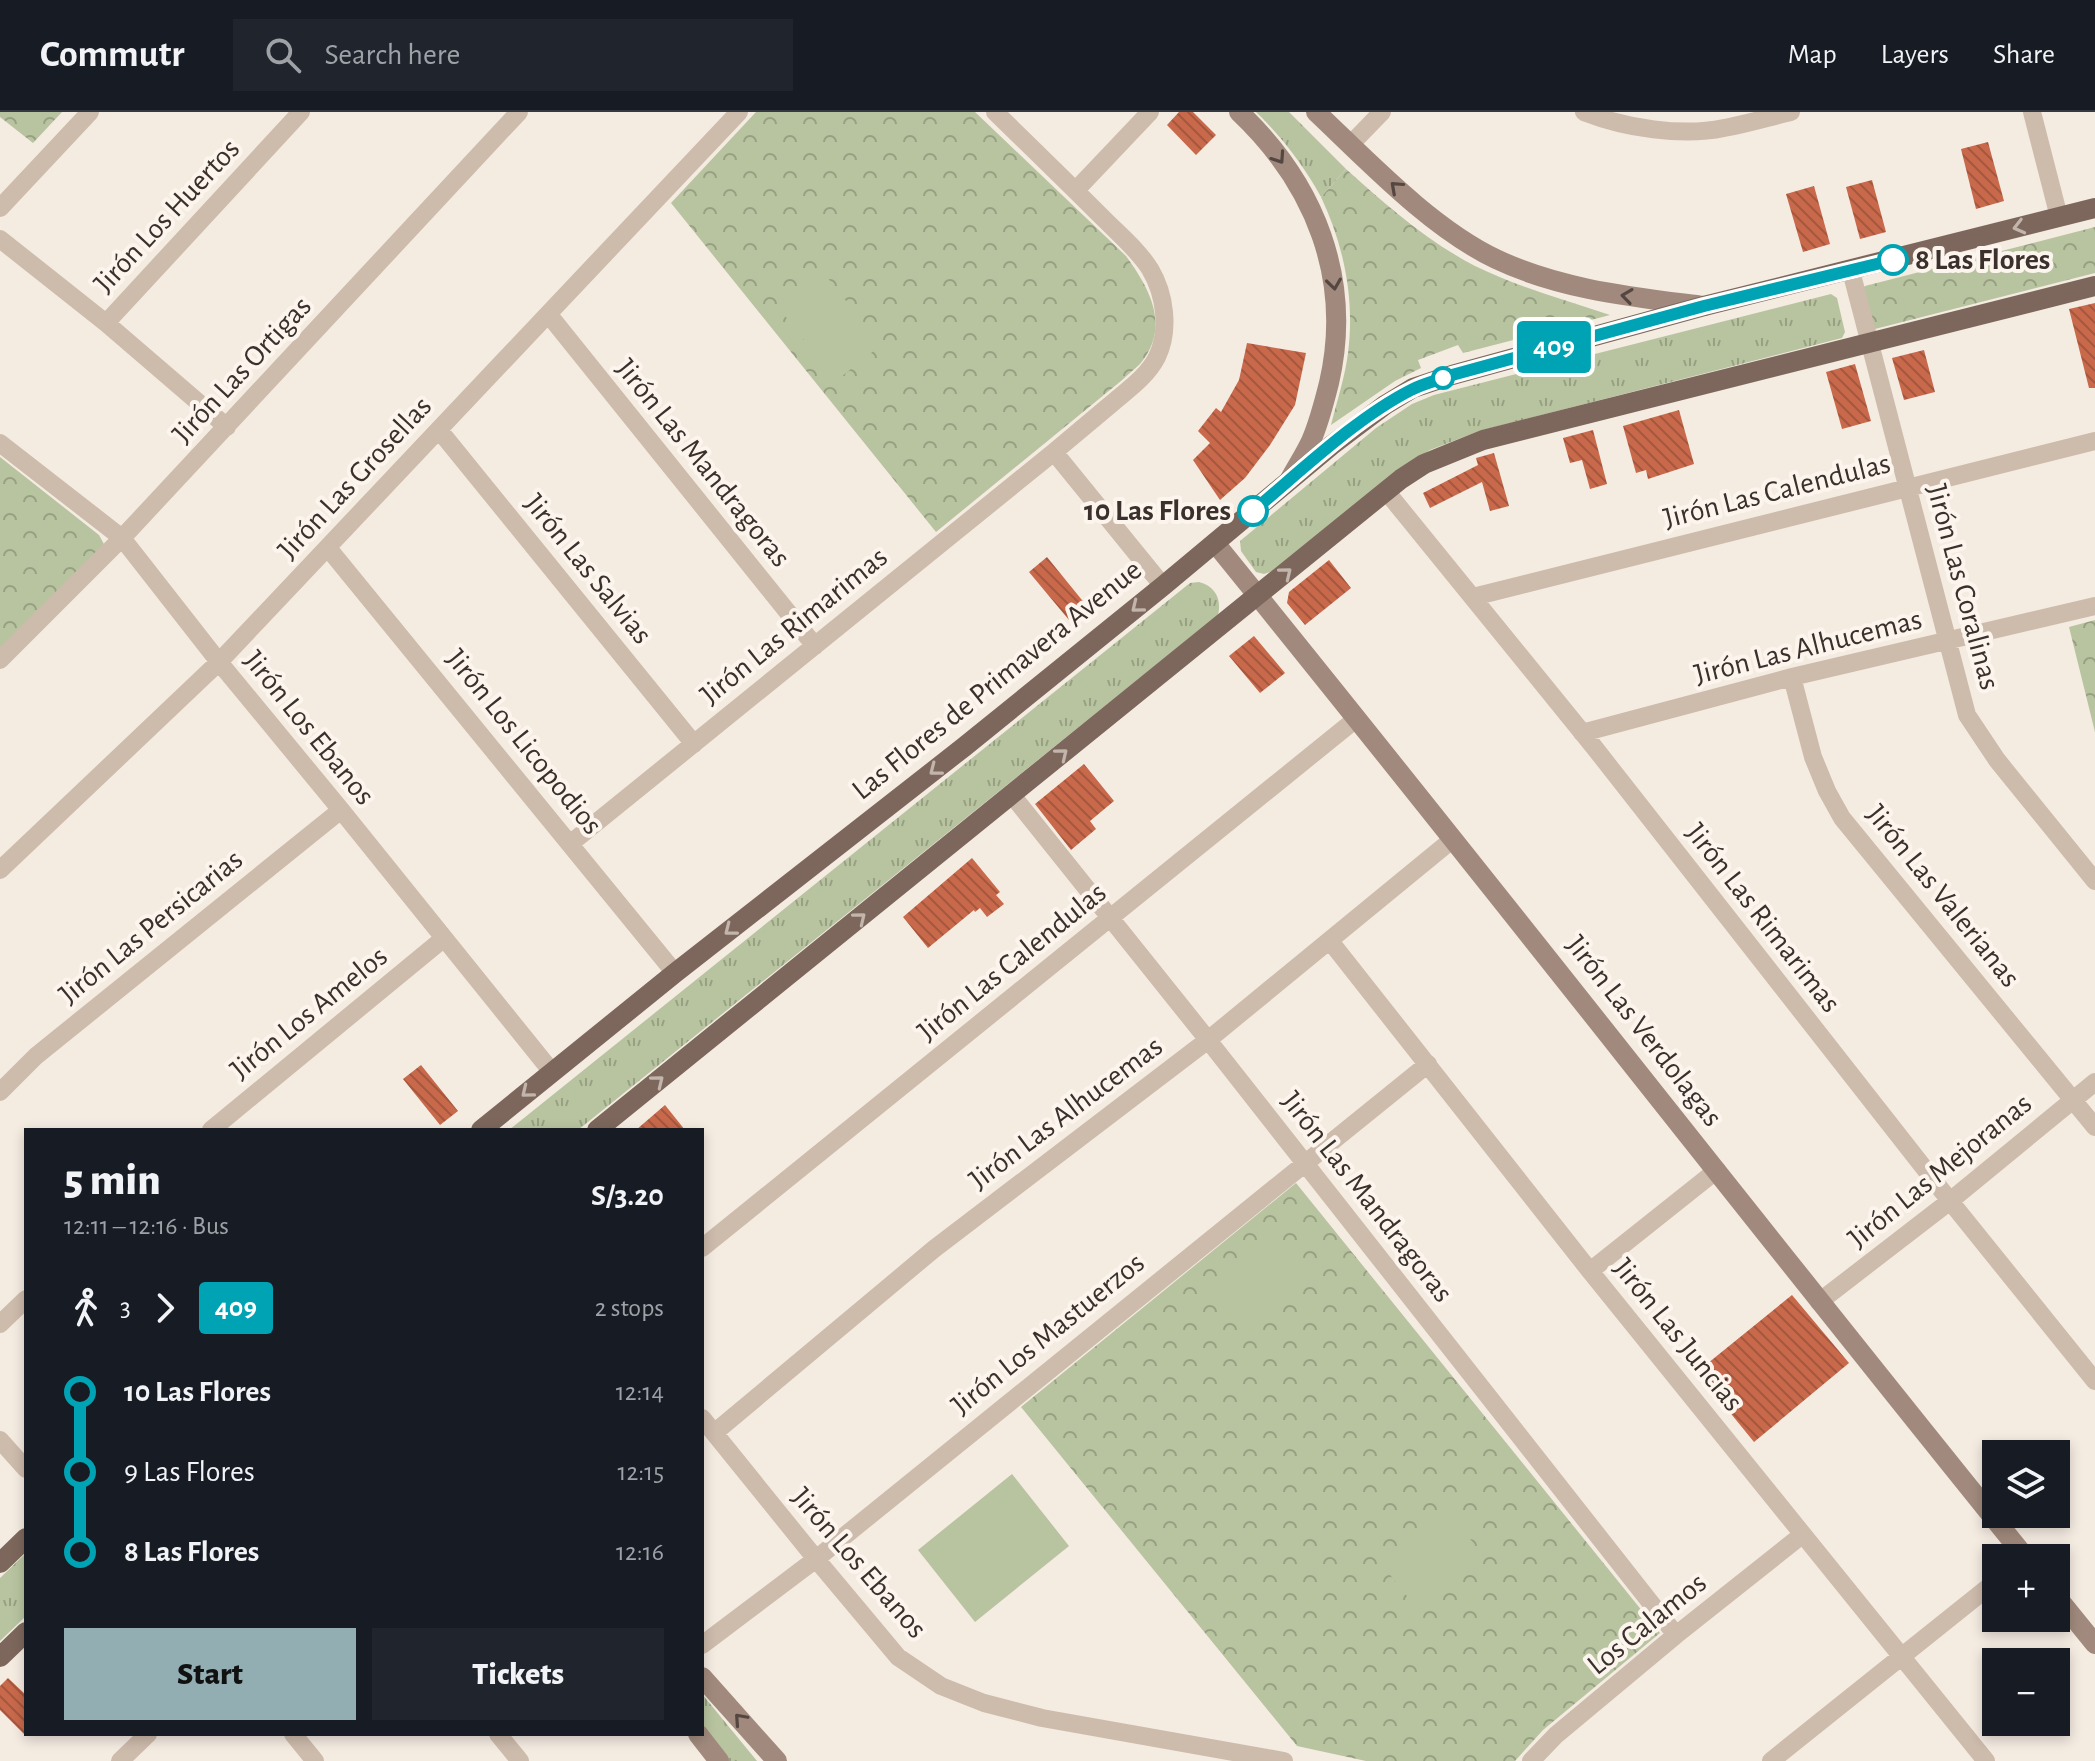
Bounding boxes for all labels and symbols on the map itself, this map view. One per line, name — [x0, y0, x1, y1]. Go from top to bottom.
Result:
street label: Jirón Los Huertos — [89, 133, 245, 299]
one-way arrow — [1269, 149, 1284, 163]
one-way arrow — [1391, 182, 1406, 196]
one-way arrow — [2013, 218, 2027, 235]
marker: 8 Las Flores — [1878, 245, 1908, 275]
place label: 8 Las Flores — [1915, 245, 2050, 275]
one-way arrow — [1325, 277, 1342, 291]
one-way arrow — [1620, 288, 1634, 305]
street label: Jirón Las Ortigas — [167, 291, 317, 449]
line badge: 409 — [1508, 321, 1600, 373]
street label: Jirón Las Mandragoras — [610, 353, 796, 573]
unlabelled marker — [1432, 367, 1454, 389]
street label: Jirón Las Grosellas — [272, 391, 438, 565]
street label: Jirón Las Calendulas — [1660, 448, 1894, 534]
street label: Jirón Las Coralinas — [1921, 481, 2005, 693]
street label: Jirón Las Salvias — [519, 488, 657, 650]
place label: 10 Las Flores — [1084, 496, 1231, 526]
marker: 10 Las Flores — [1238, 496, 1268, 526]
street label: Jirón Las Rimarimas — [695, 542, 893, 710]
street label: Las Flores de Primavera Avenue — [847, 554, 1147, 806]
one-way arrow — [1277, 568, 1291, 583]
one-way arrow — [1132, 597, 1146, 612]
street label: Jirón Las Alhucemas — [1691, 604, 1925, 690]
street label: Jirón Los Licopodios — [440, 644, 608, 840]
street label: Jirón Los Ebanos — [238, 645, 380, 811]
one-way arrow — [1053, 749, 1068, 764]
one-way arrow — [930, 760, 944, 775]
street label: Jirón Las Valerianas — [1861, 799, 2025, 993]
street label: Jirón Las Rimarimas — [1680, 818, 1846, 1018]
street label: Jirón Las Persicarias — [54, 844, 248, 1010]
street label: Jirón Las Calendulas — [912, 877, 1112, 1047]
one-way arrow — [851, 913, 866, 927]
one-way arrow — [724, 920, 739, 934]
street label: Jirón Las Verdolagas — [1560, 930, 1728, 1132]
street label: Jirón Los Amelos — [225, 941, 393, 1085]
street label: Jirón Las Alhucemas — [964, 1031, 1168, 1195]
one-way arrow — [649, 1076, 663, 1091]
one-way arrow — [521, 1083, 536, 1097]
street label: Jirón Las Mandragoras — [1276, 1086, 1458, 1308]
street label: Jirón Las Mejoranas — [1843, 1088, 2037, 1254]
street label: Jirón Los Mastuerzos — [946, 1247, 1150, 1421]
street label: Jirón Las Juncias — [1608, 1253, 1748, 1417]
street label: Jirón Los Ebanos — [786, 1482, 932, 1644]
street label: Los Calamos — [1582, 1567, 1712, 1681]
one-way arrow — [734, 1714, 749, 1728]

